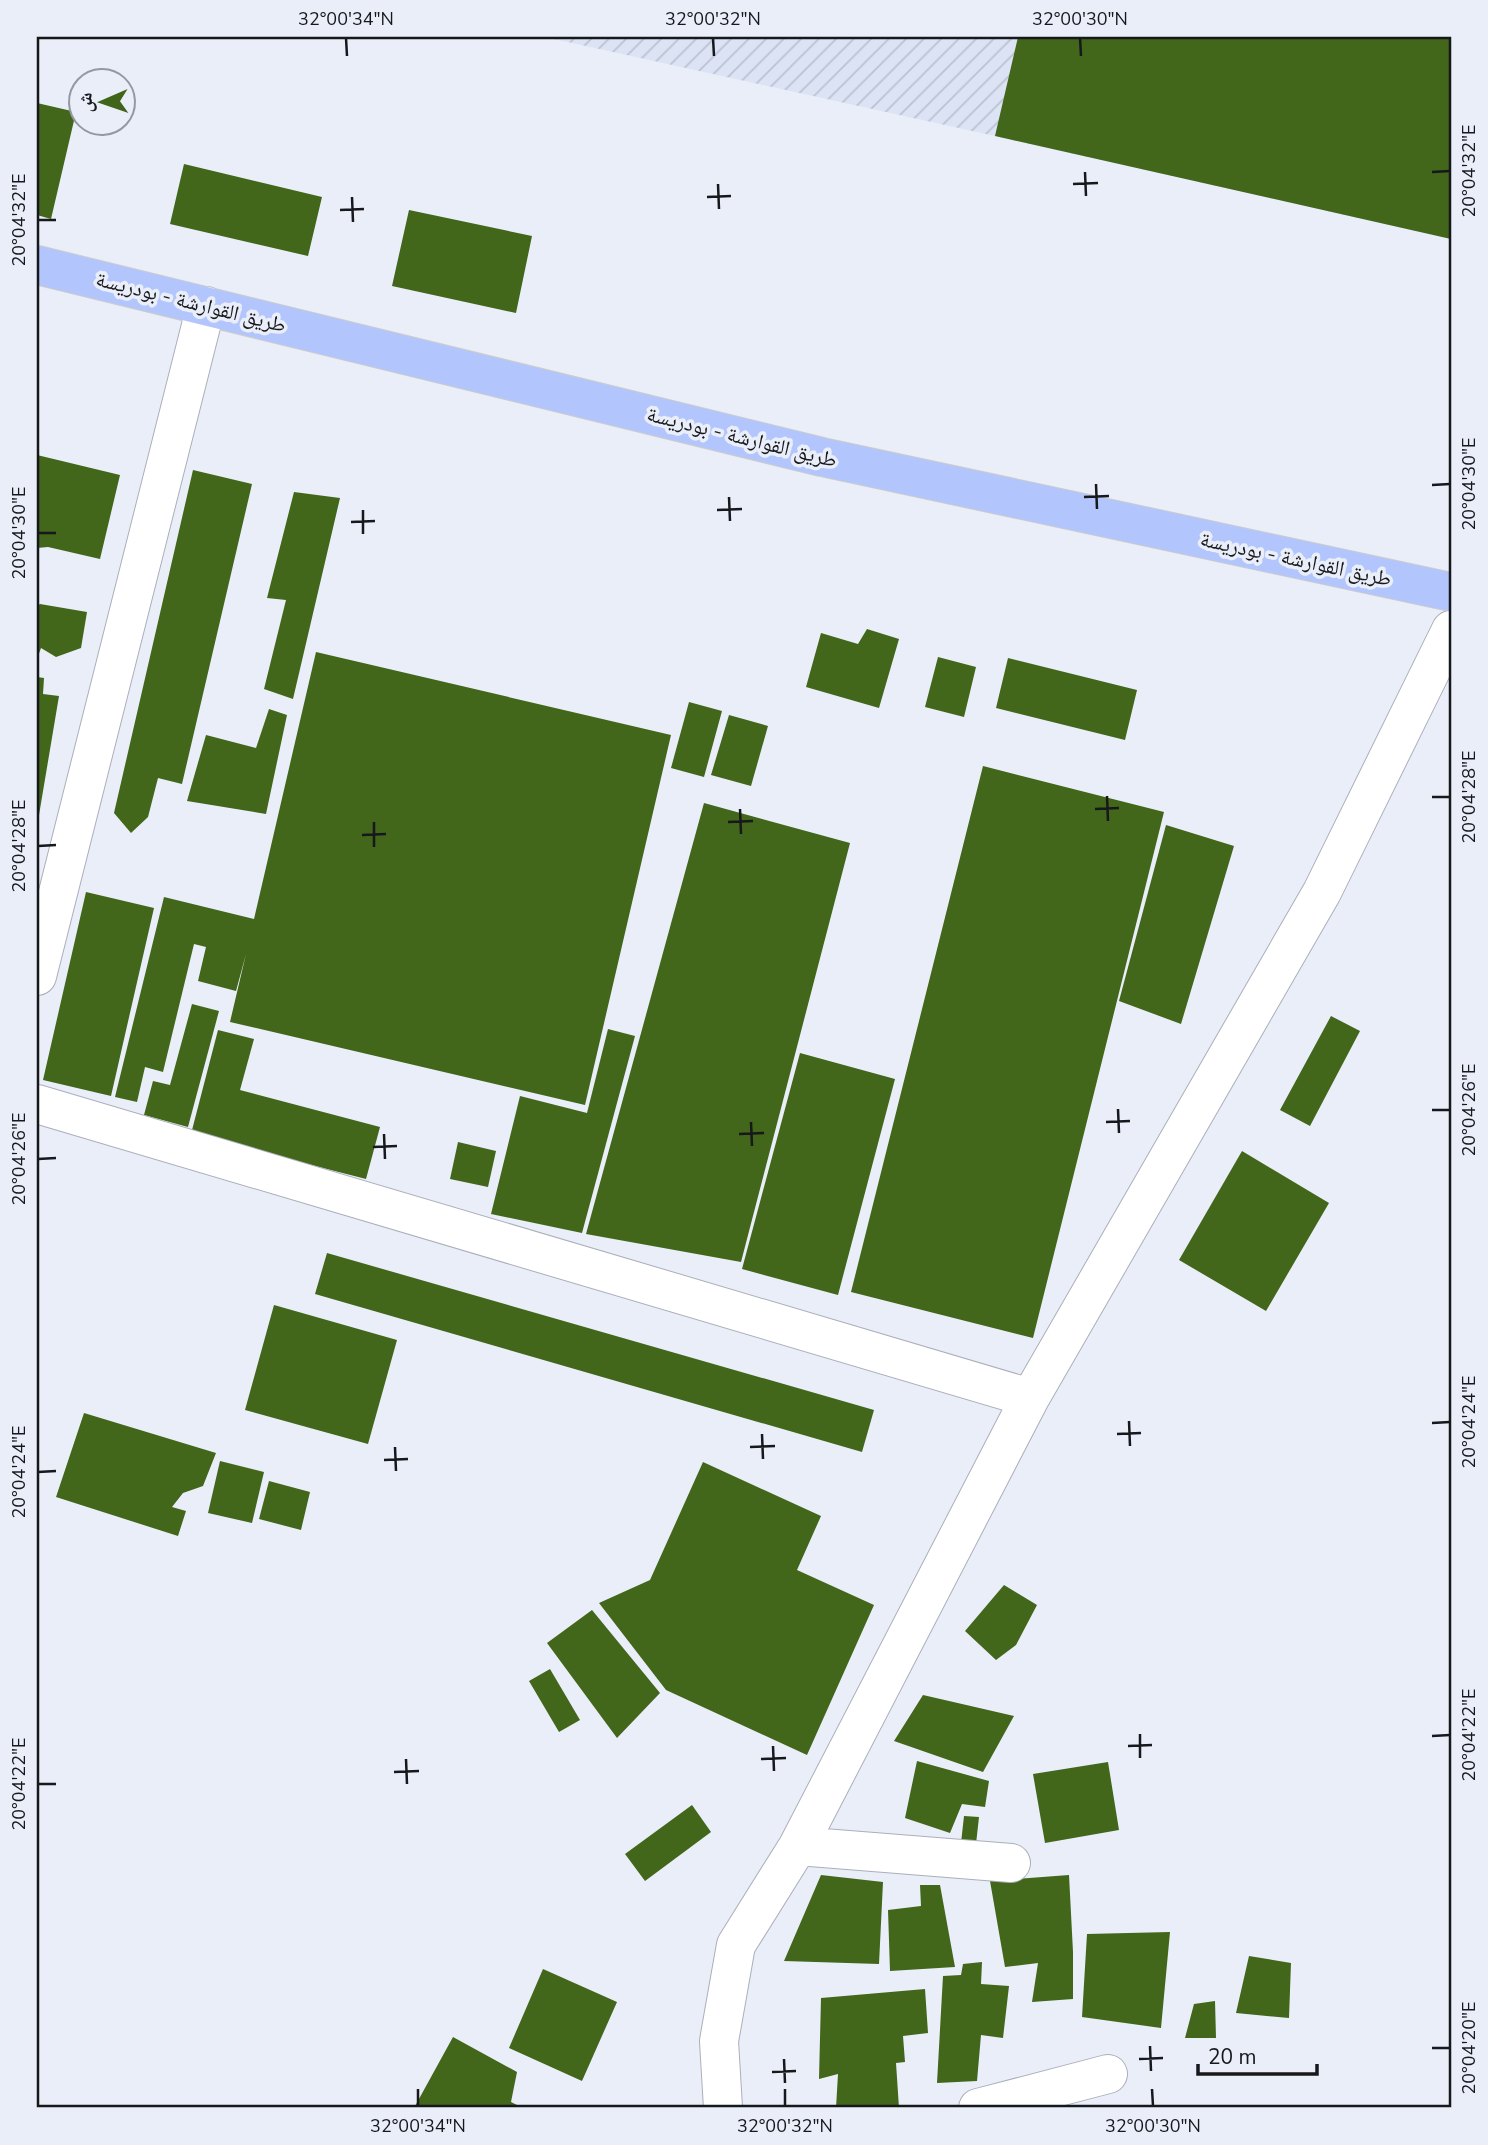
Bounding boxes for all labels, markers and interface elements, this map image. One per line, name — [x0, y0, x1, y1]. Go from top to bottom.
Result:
text: 32°00'34"N — [298, 7, 394, 31]
text: 32°00'32"N — [665, 7, 761, 31]
text: 32°00'30"N — [1032, 7, 1128, 31]
north arrow — [66, 66, 136, 136]
text: ش — [73, 92, 99, 113]
text: 20°04'32"E — [1457, 125, 1481, 218]
text: 20°04'32"E — [7, 174, 31, 267]
street label: طريق القوارشة - بودريسة — [93, 265, 289, 339]
street label: طريق القوارشة - بودريسة — [644, 400, 840, 474]
text: 20°04'30"E — [1457, 438, 1481, 531]
text: 20°04'30"E — [7, 487, 31, 580]
street label: طريق القوارشة - بودريسة — [1198, 525, 1394, 593]
text: 20°04'28"E — [1457, 751, 1481, 844]
text: 20°04'28"E — [7, 800, 31, 893]
text: 20°04'26"E — [1457, 1064, 1481, 1157]
text: 20°04'26"E — [7, 1113, 31, 1206]
text: 20°04'24"E — [1457, 1376, 1481, 1469]
text: 20°04'24"E — [7, 1426, 31, 1519]
text: 20°04'22"E — [1457, 1689, 1481, 1782]
text: 20°04'22"E — [7, 1738, 31, 1831]
text: 20°04'20"E — [1457, 2002, 1481, 2095]
scale bar — [1198, 2033, 1316, 2077]
text: 20 m — [1208, 2043, 1257, 2071]
text: 32°00'34"N — [370, 2114, 466, 2138]
text: 32°00'32"N — [737, 2114, 833, 2138]
text: 32°00'30"N — [1105, 2114, 1201, 2138]

